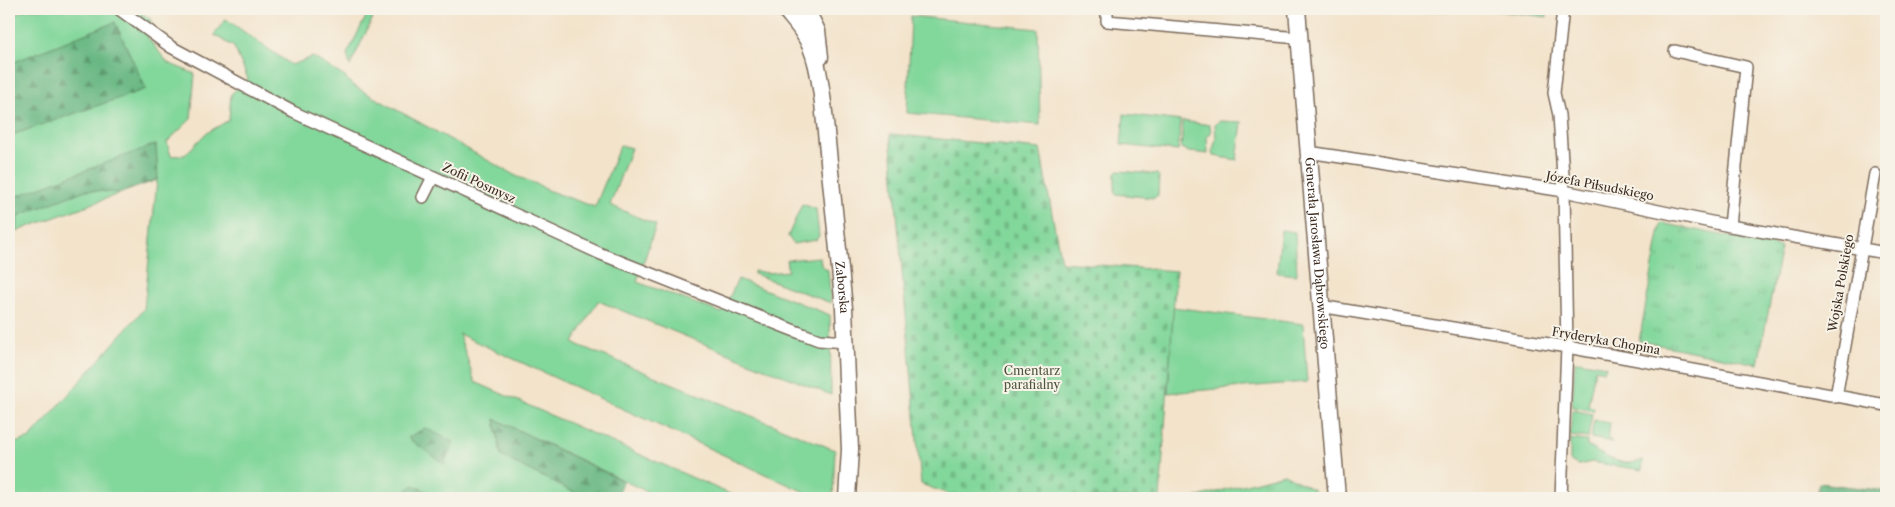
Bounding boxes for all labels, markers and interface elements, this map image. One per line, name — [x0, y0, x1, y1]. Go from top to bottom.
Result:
street label: Generała Jarosława Dąbrowskiego — [1302, 156, 1333, 350]
street label: Zofii Posmysz — [440, 159, 518, 206]
street label: Józefa Piłsudskiego — [1543, 167, 1655, 203]
street label: Wojska Polskiego — [1824, 233, 1856, 334]
street label: Zaborska — [832, 261, 852, 314]
street label: Fryderyka Chopina — [1551, 324, 1662, 358]
park label: Cmentarz parafialny — [1004, 363, 1061, 392]

